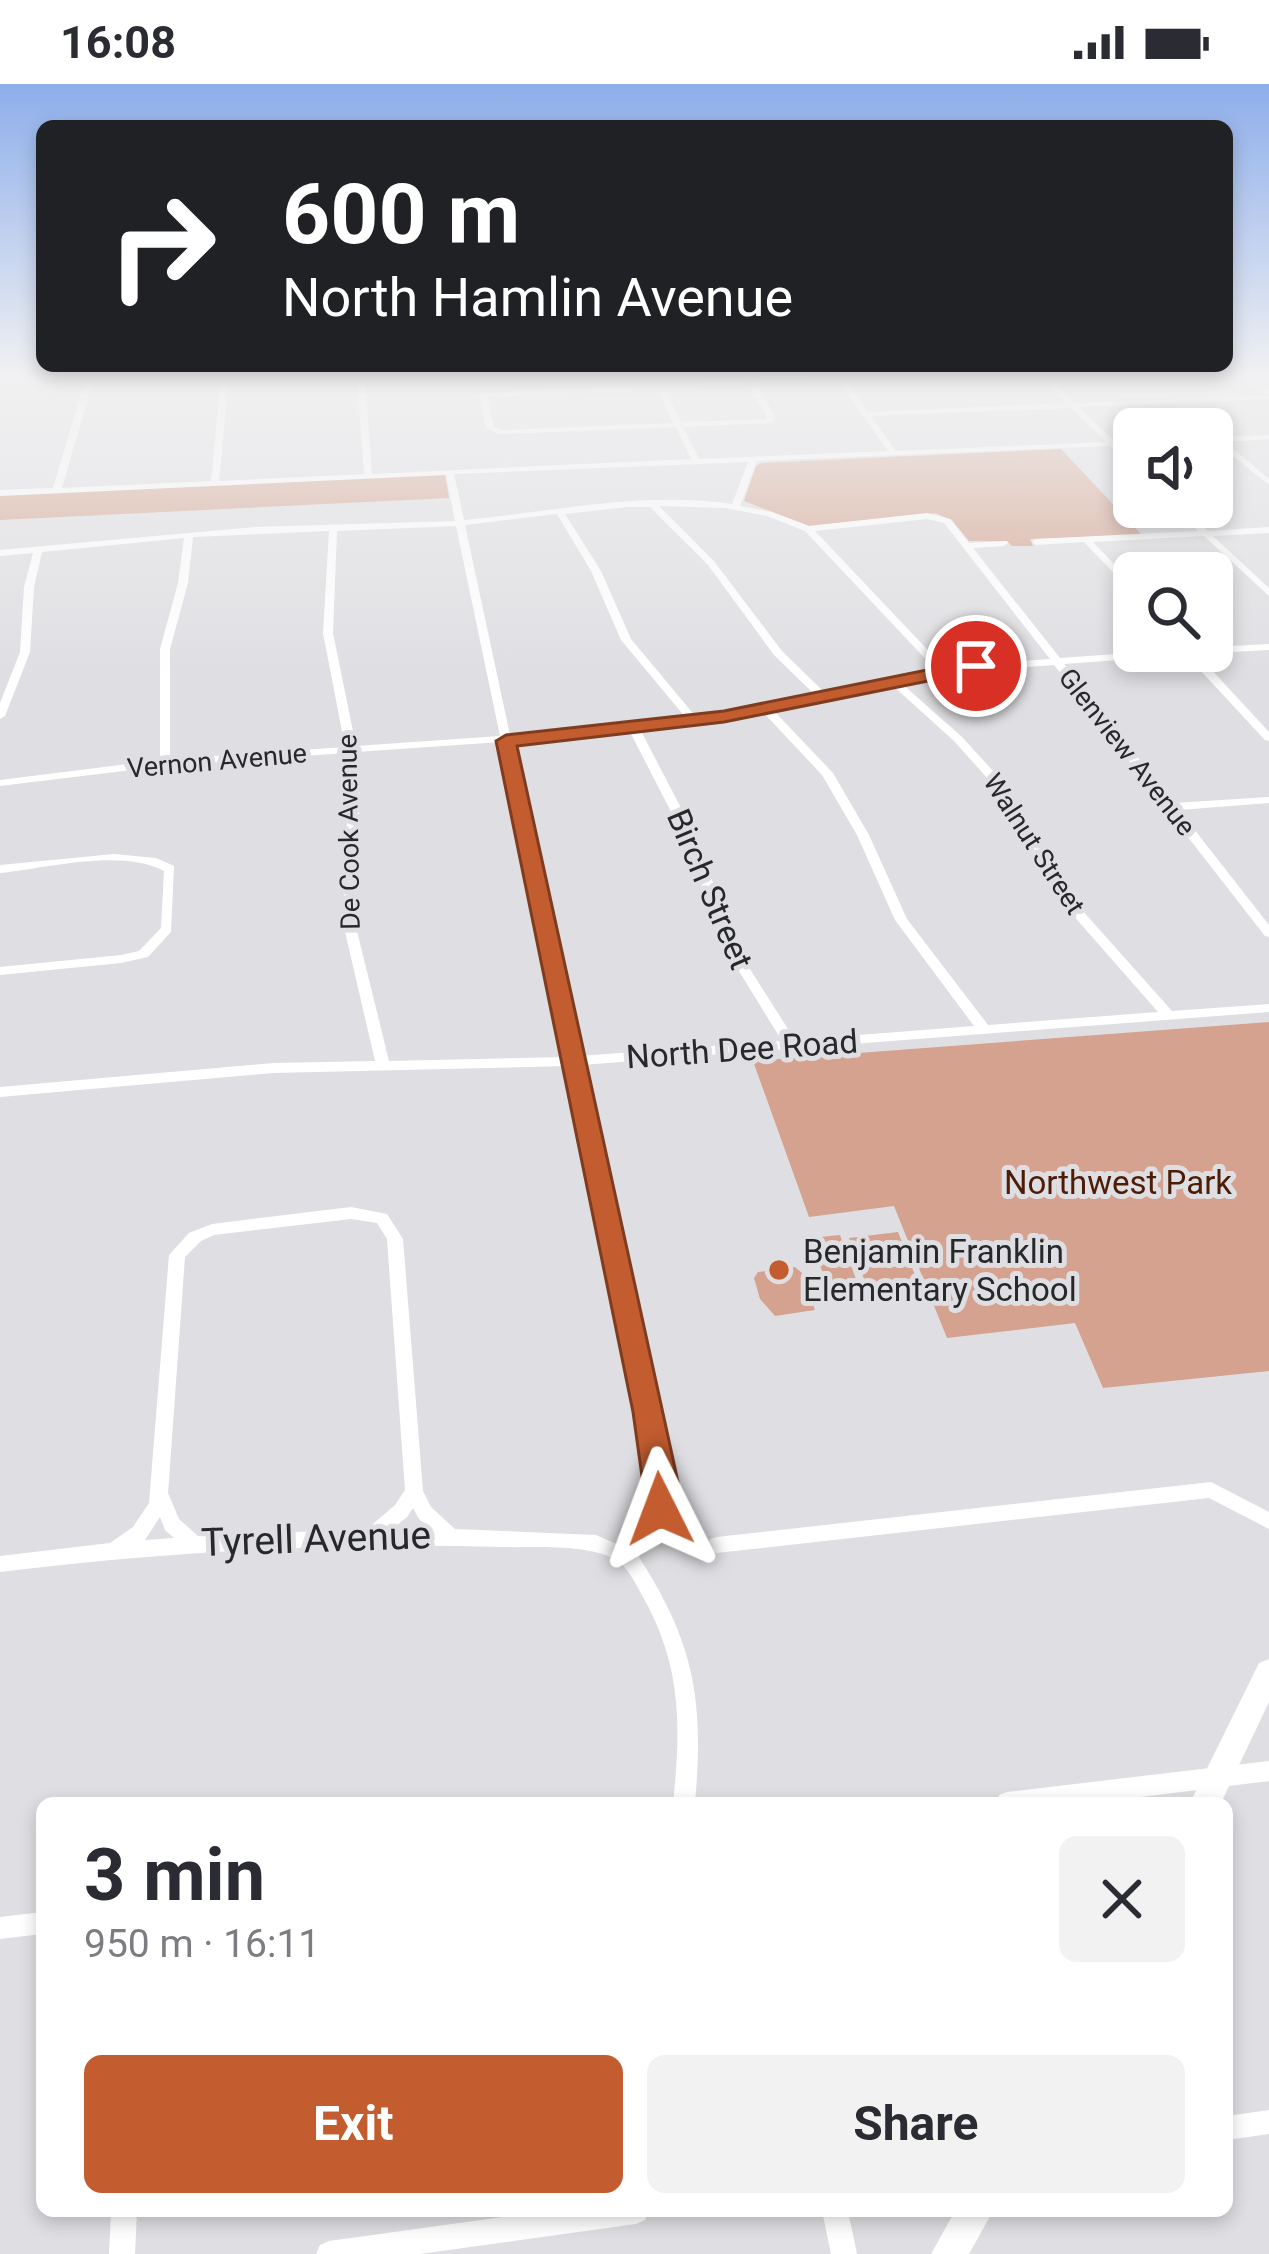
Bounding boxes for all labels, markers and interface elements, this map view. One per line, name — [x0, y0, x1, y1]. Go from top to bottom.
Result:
text: 16:08 — [60, 16, 176, 69]
text: 600 m — [282, 165, 520, 264]
icon: right — [84, 168, 240, 324]
text: North Hamlin Avenue — [282, 266, 793, 329]
map controls — [1113, 408, 1233, 672]
button: sound — [1113, 408, 1233, 528]
button: search — [1113, 552, 1233, 672]
pin — [925, 615, 1027, 717]
icon: arrive — [943, 633, 1009, 699]
street label: Glenview Avenue — [1052, 662, 1202, 842]
street label: De Cook Avenue — [331, 734, 367, 930]
street label: Vernon Avenue — [126, 737, 308, 785]
street label: Walnut Street — [977, 768, 1091, 920]
street label: Birch Street — [659, 803, 761, 975]
street label: North Dee Road — [625, 1021, 859, 1077]
park label: Northwest Park — [1004, 1163, 1232, 1202]
place label: Benjamin Franklin Elementary School — [803, 1232, 1077, 1309]
marker: Benjamin Franklin Elementary School — [766, 1257, 792, 1283]
position arrow — [597, 1446, 723, 1572]
street label: Tyrell Avenue — [200, 1512, 432, 1566]
text: 3 min — [84, 1833, 265, 1918]
button: close — [1059, 1836, 1185, 1962]
text: 950 m · 16:11 — [84, 1921, 320, 1967]
button: Exit — [84, 2055, 623, 2193]
button: Share — [647, 2055, 1185, 2193]

